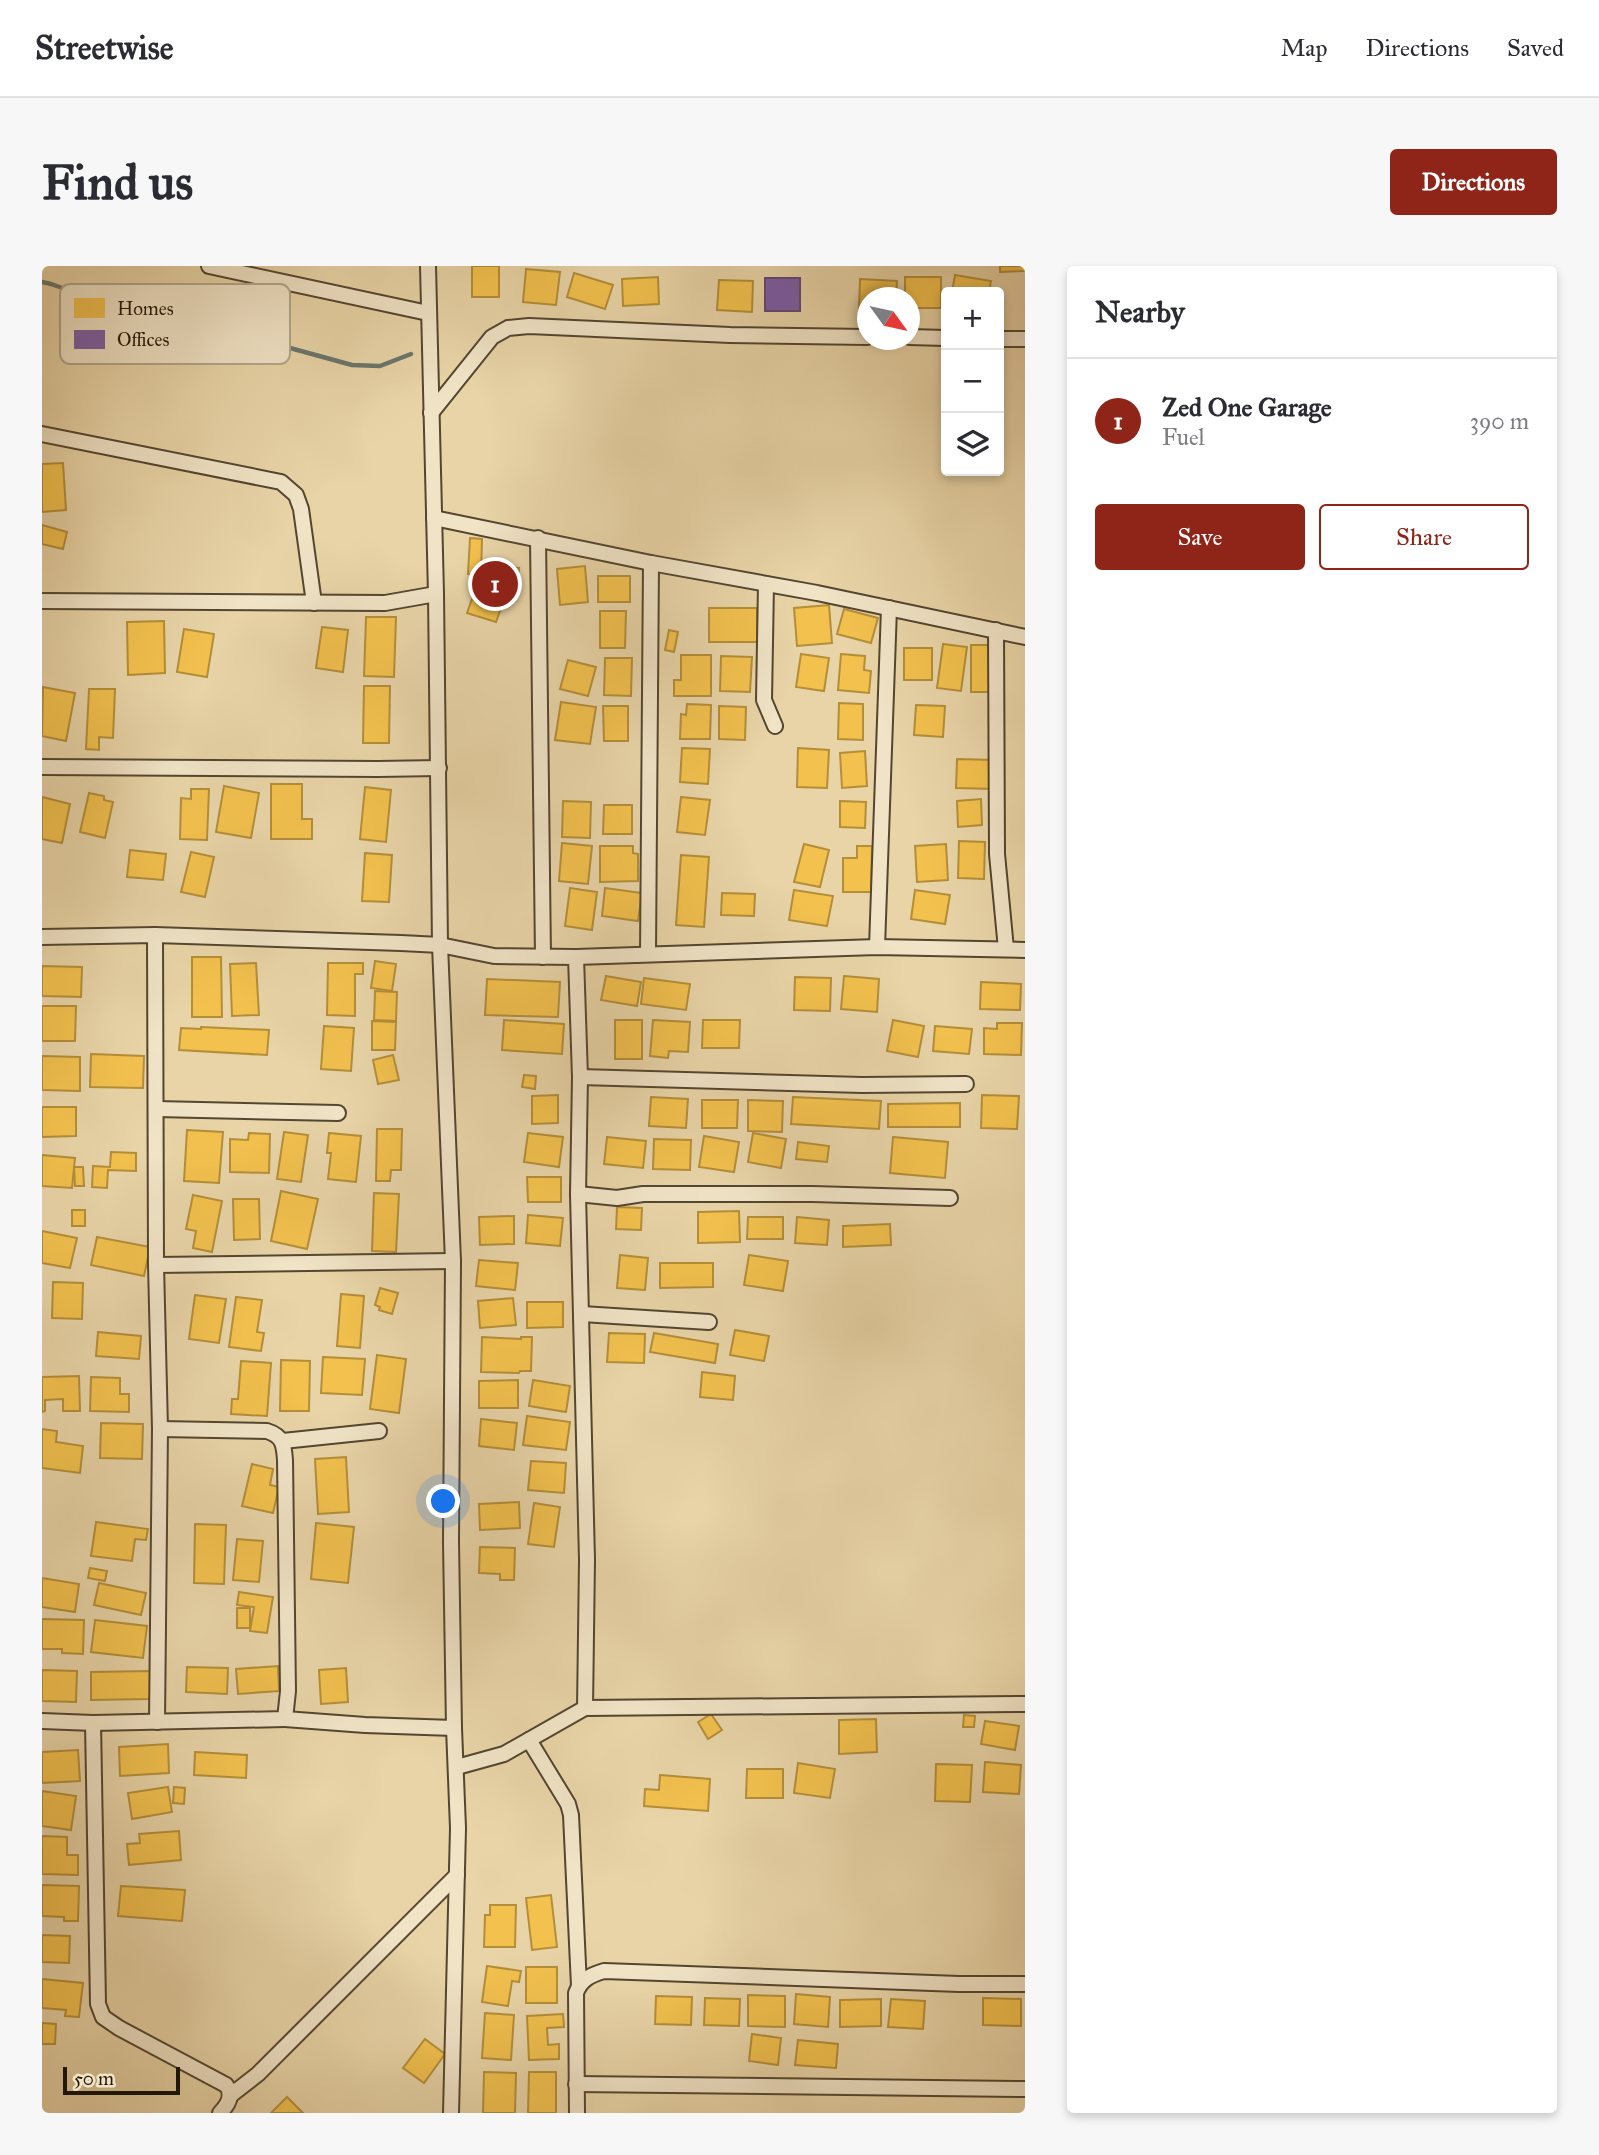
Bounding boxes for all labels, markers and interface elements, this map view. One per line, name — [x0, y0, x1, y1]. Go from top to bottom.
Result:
text: Streetwise — [35, 28, 173, 68]
text: Map — [1281, 33, 1328, 63]
text: Directions — [1366, 33, 1469, 63]
text: Saved — [1507, 33, 1564, 63]
button: Directions — [1390, 149, 1557, 215]
text: Find us — [42, 153, 193, 212]
legend — [60, 284, 290, 364]
north arrow — [857, 287, 920, 350]
map controls — [941, 287, 1004, 476]
button: + — [941, 287, 1004, 350]
text: Nearby — [1095, 294, 1185, 330]
text: Homes — [117, 297, 174, 320]
text: Offices — [117, 328, 169, 351]
button: − — [941, 350, 1004, 413]
text: Zed One Garage — [1162, 391, 1332, 423]
text: 1 — [1113, 407, 1123, 435]
text: 390 m — [1470, 407, 1529, 435]
button: layers — [941, 413, 1004, 476]
text: Fuel — [1162, 423, 1205, 451]
button: Save — [1095, 504, 1305, 570]
button: Share — [1319, 504, 1529, 570]
pin: 1 — [472, 558, 518, 610]
your location — [426, 1484, 460, 1518]
scale bar — [63, 2064, 180, 2096]
text: 50 m — [74, 2067, 114, 2090]

